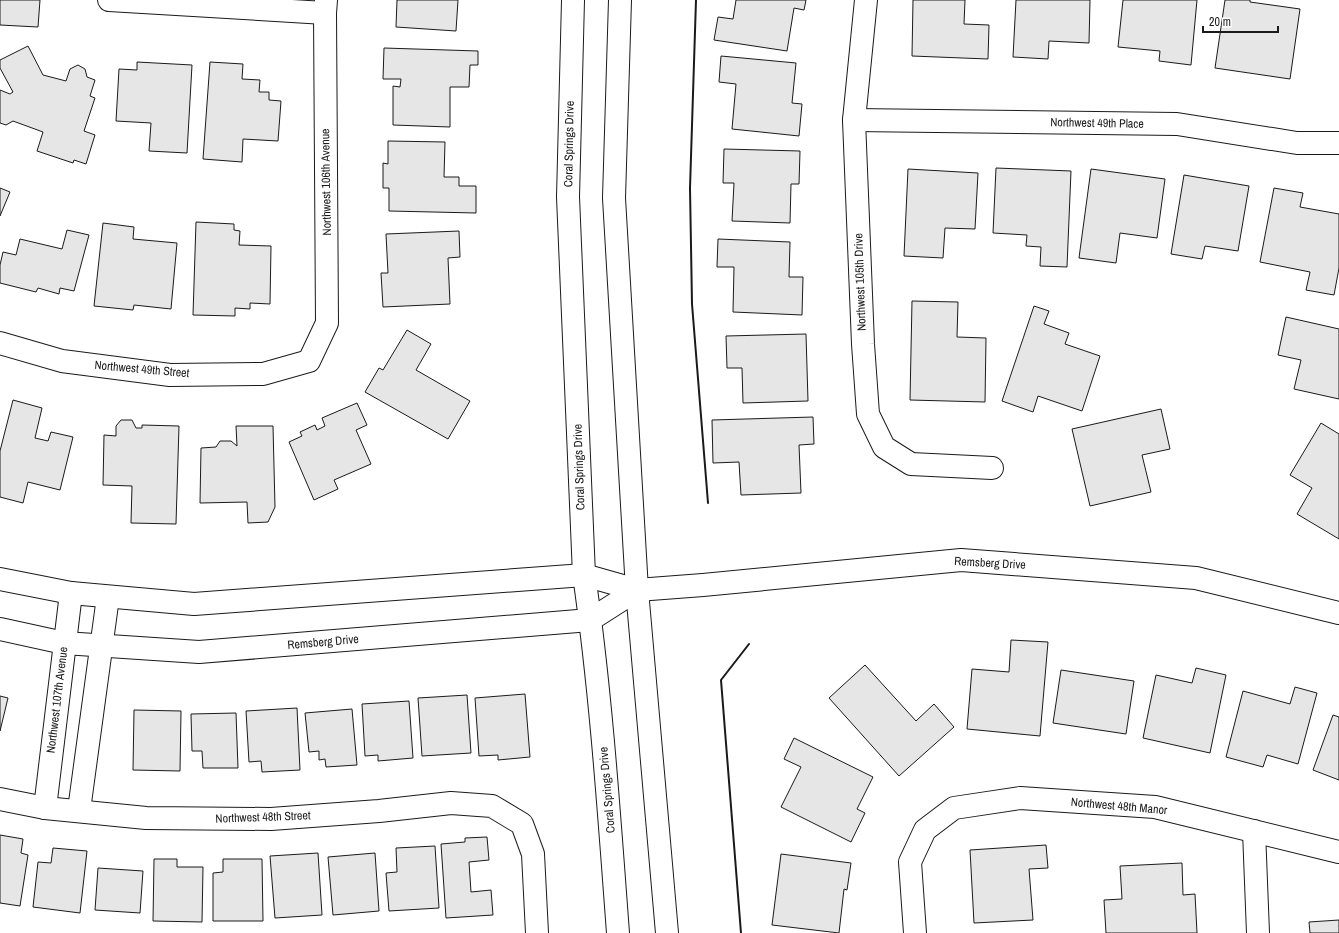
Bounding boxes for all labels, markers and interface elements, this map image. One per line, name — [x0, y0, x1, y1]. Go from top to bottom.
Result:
scale bar — [1203, 8, 1278, 34]
text: 20 m — [1209, 14, 1231, 30]
street label: Coral Springs Drive — [560, 101, 578, 187]
street label: Northwest 49th Place — [1050, 114, 1144, 132]
street label: Northwest 106th Avenue — [317, 128, 335, 236]
street label: Northwest 105th Drive — [850, 233, 870, 331]
street label: Northwest 49th Street — [94, 357, 190, 381]
street label: Coral Springs Drive — [569, 424, 589, 510]
street label: Remsberg Drive — [954, 553, 1026, 573]
street label: Remsberg Drive — [287, 631, 359, 653]
street label: Northwest 107th Avenue — [43, 646, 71, 754]
street label: Coral Springs Drive — [595, 746, 619, 834]
street label: Northwest 48th Manor — [1070, 794, 1169, 818]
street label: Northwest 48th Street — [215, 807, 311, 827]

